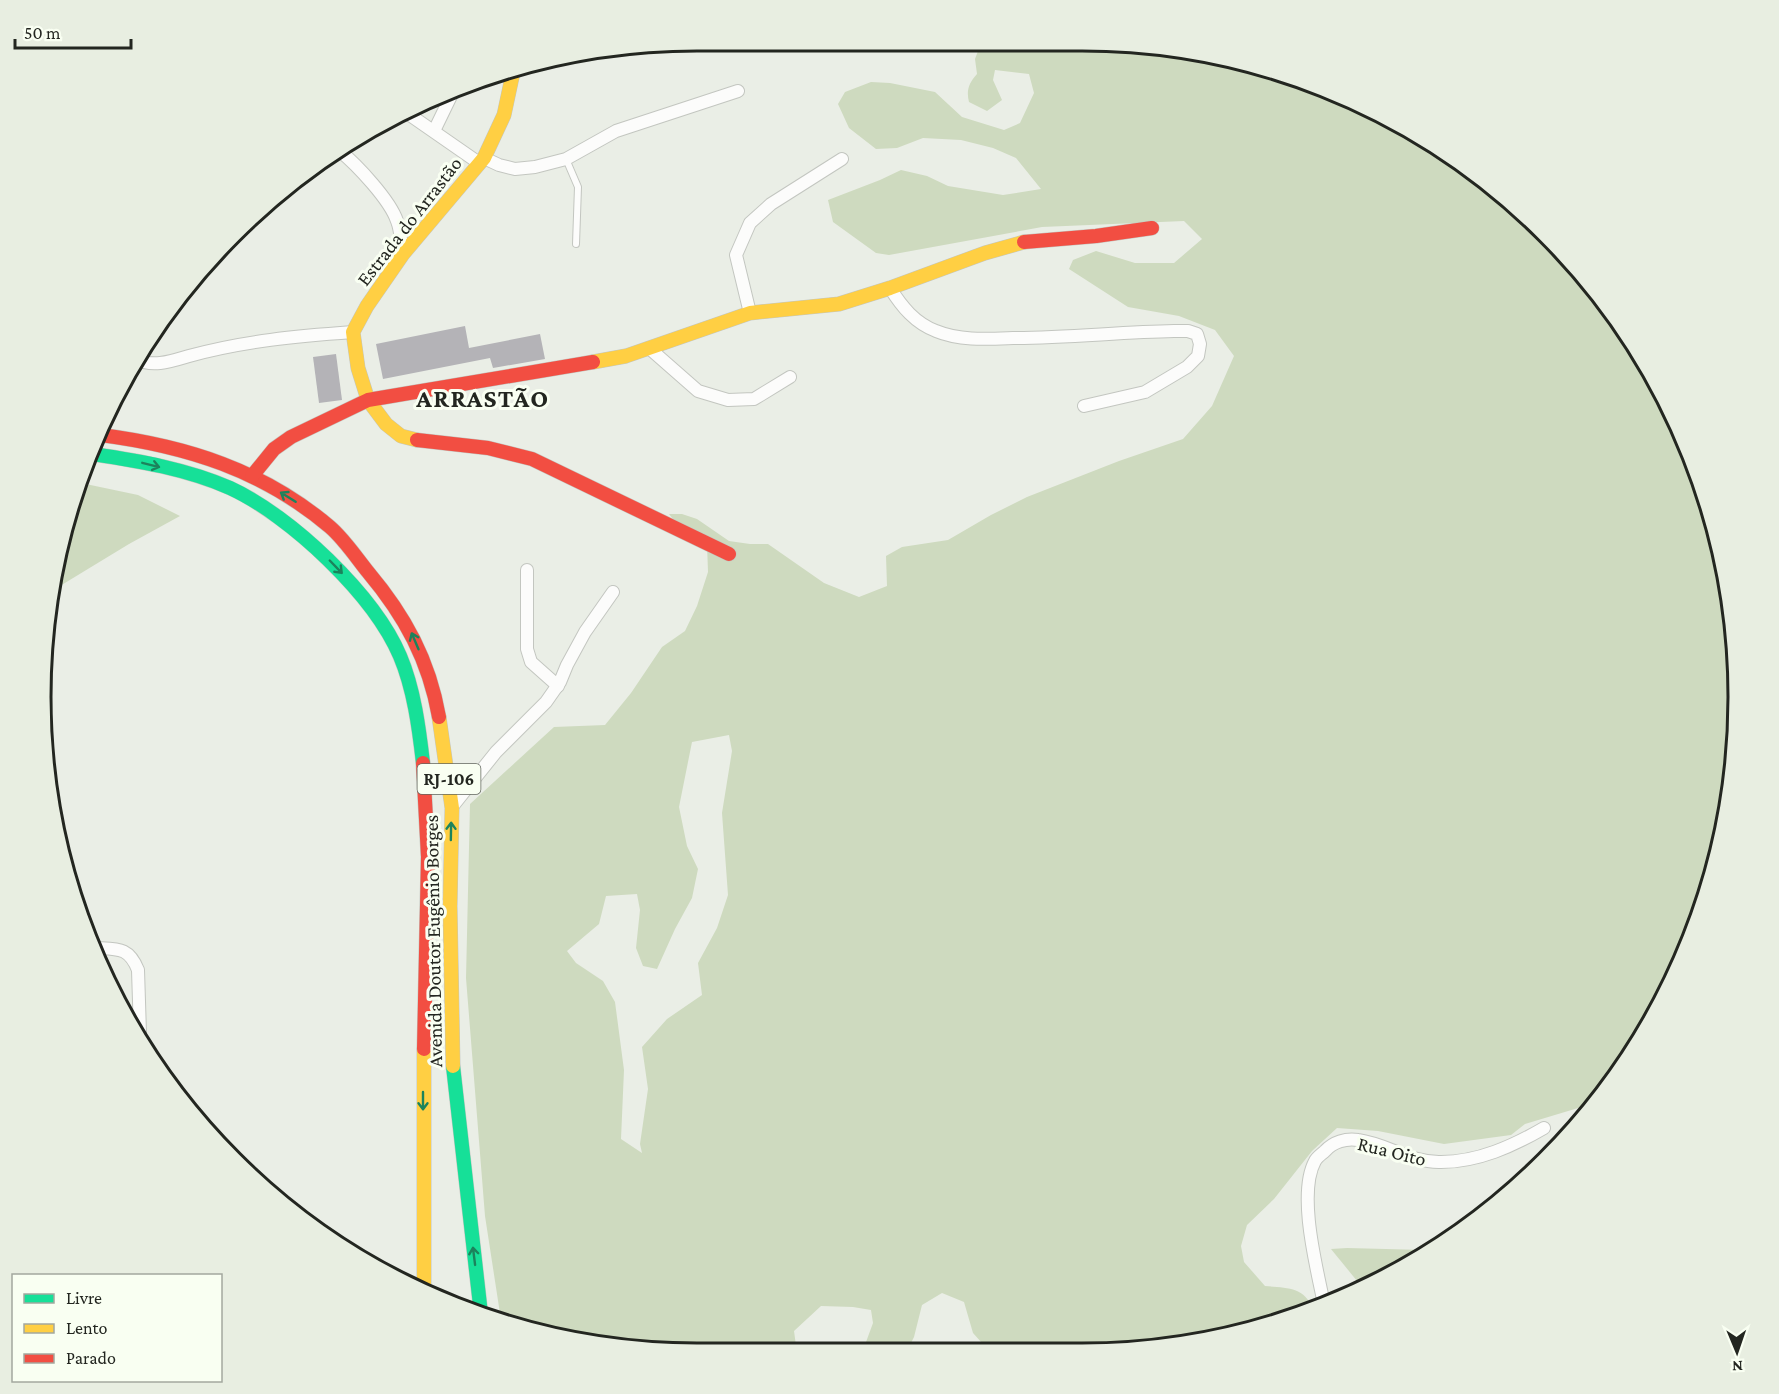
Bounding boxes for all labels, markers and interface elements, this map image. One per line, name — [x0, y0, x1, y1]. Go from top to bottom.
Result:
scale bar — [15, 12, 130, 50]
text: 50 m — [24, 23, 61, 43]
street label: Estrada do Arrastão — [352, 152, 466, 290]
district label: ARRASTÃO — [415, 384, 550, 413]
one-way arrow — [141, 459, 160, 471]
one-way arrow — [280, 491, 297, 503]
one-way arrow — [329, 560, 343, 575]
one-way arrow — [409, 633, 420, 651]
road number: RJ-106 — [418, 764, 480, 794]
street label: Avenida Doutor Eugênio Borges — [420, 814, 447, 1067]
one-way arrow — [445, 822, 457, 842]
one-way arrow — [418, 1091, 429, 1111]
street label: Rua Oito — [1356, 1132, 1428, 1170]
one-way arrow — [468, 1247, 479, 1267]
legend — [12, 1274, 222, 1382]
text: Livre — [66, 1288, 102, 1308]
text: Lento — [66, 1318, 107, 1338]
north arrow — [1707, 1322, 1767, 1382]
text: Parado — [66, 1348, 116, 1368]
text: N — [1732, 1358, 1743, 1375]

